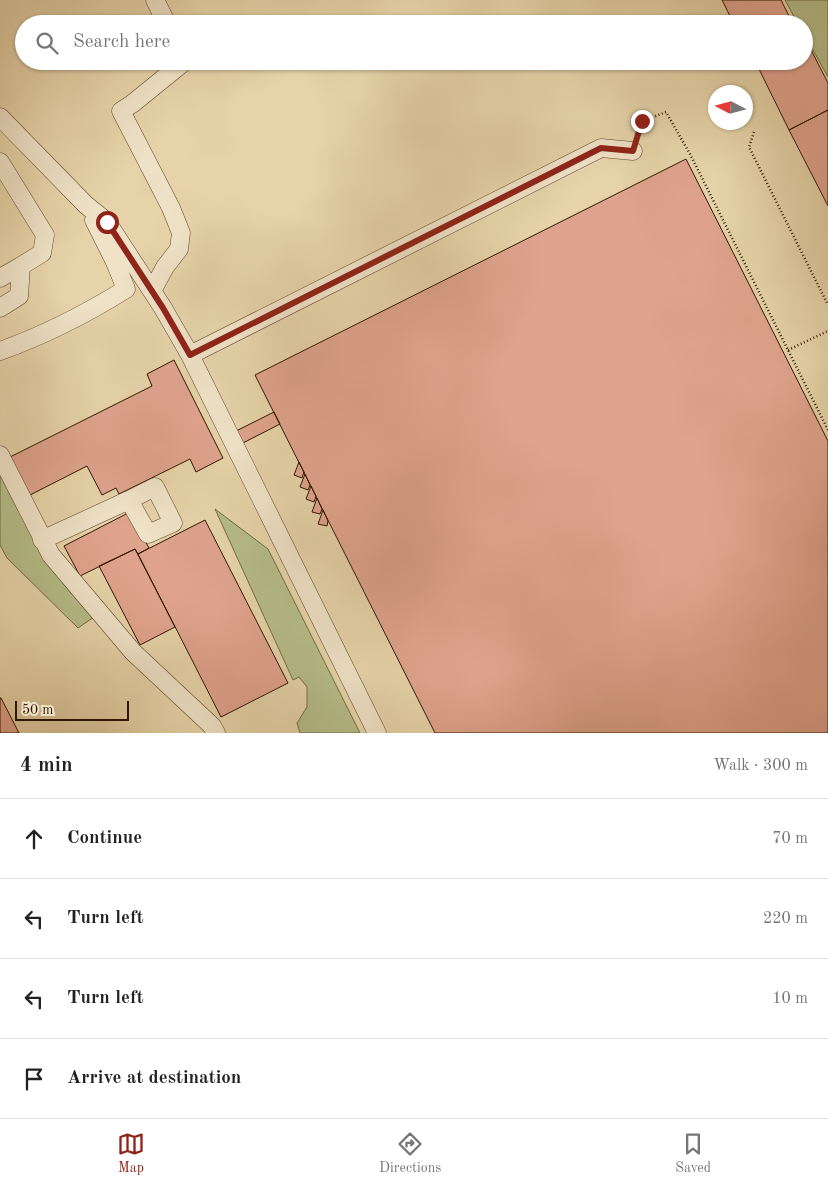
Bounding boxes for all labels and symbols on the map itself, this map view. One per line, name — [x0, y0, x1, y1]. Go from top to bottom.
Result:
north arrow — [708, 85, 753, 130]
route end — [631, 110, 654, 133]
route start — [96, 211, 119, 234]
scale bar — [15, 698, 129, 721]

